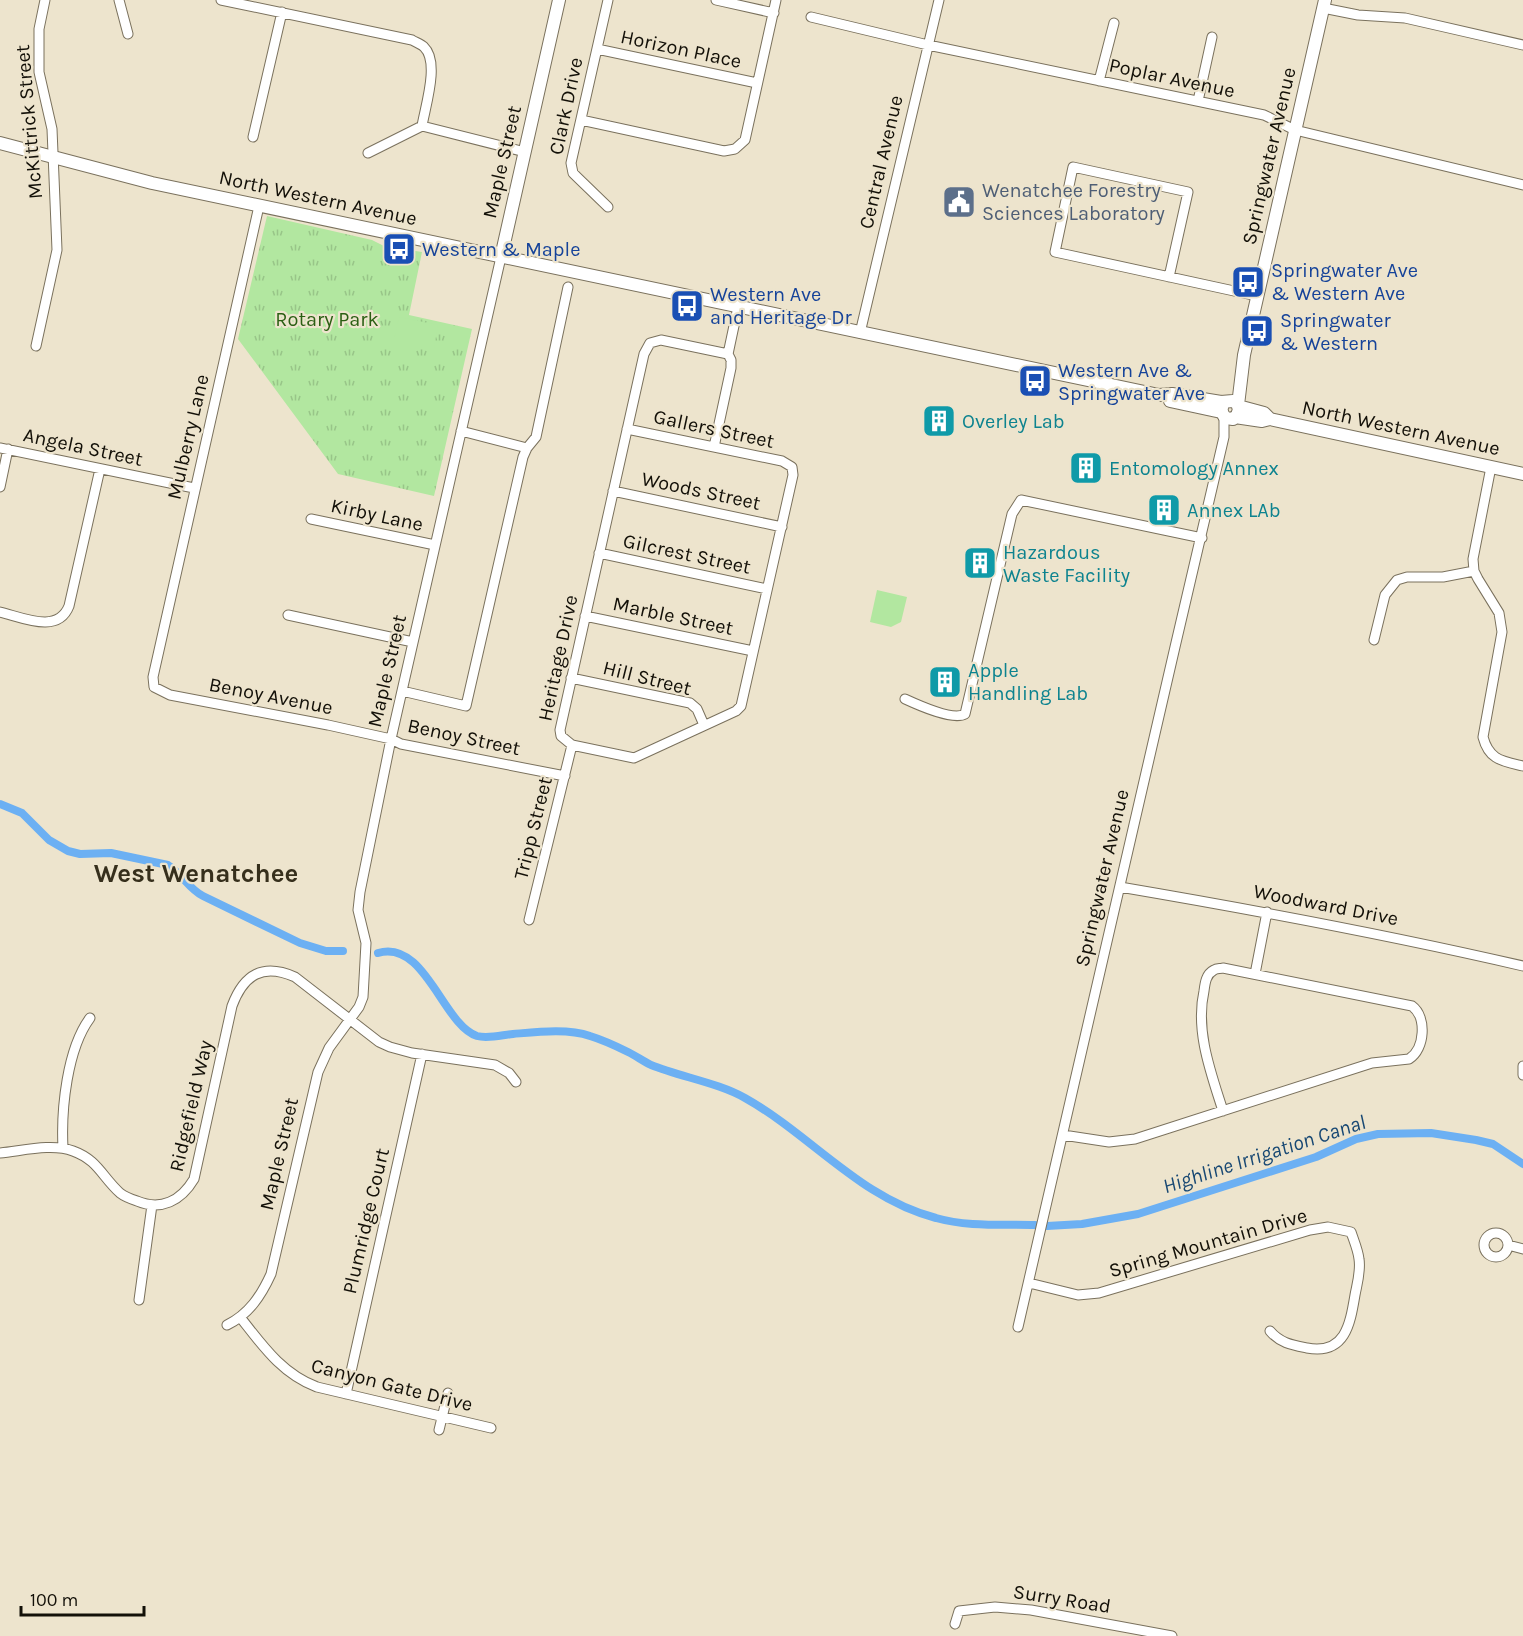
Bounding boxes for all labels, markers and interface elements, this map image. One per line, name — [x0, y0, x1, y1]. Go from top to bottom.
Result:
street label: Horizon Place — [618, 25, 744, 73]
street label: McKittrick Street — [11, 43, 47, 200]
street label: Poplar Avenue — [1107, 53, 1237, 103]
street label: Clark Drive — [544, 55, 588, 157]
street label: Springwater Avenue — [1237, 65, 1301, 247]
street label: Central Avenue — [854, 93, 908, 231]
street label: Maple Street — [478, 103, 526, 221]
street label: North Western Avenue — [217, 166, 419, 230]
place label: Wenatchee Forestry Sciences Laboratory — [982, 179, 1165, 225]
public building icon: Wenatchee Forestry Sciences Laboratory — [941, 184, 977, 220]
bus stop icon: Western & Maple — [381, 231, 417, 267]
place label: Western & Maple — [422, 238, 580, 261]
place label: Springwater Ave & Western Ave — [1271, 259, 1418, 305]
bus stop icon: Springwater Ave & Western Ave — [1230, 264, 1266, 300]
place label: Western Ave and Heritage Dr — [710, 283, 853, 329]
bus stop icon: Western Ave and Heritage Dr — [669, 288, 705, 324]
park label: Rotary Park — [275, 308, 379, 331]
place label: Springwater & Western — [1280, 309, 1392, 355]
bus stop icon: Springwater & Western — [1239, 313, 1275, 349]
place label: Western Ave & Springwater Ave — [1058, 359, 1205, 405]
bus stop icon: Western Ave & Springwater Ave — [1017, 363, 1053, 399]
street label: Mulberry Lane — [162, 372, 214, 502]
street label: North Western Avenue — [1300, 396, 1502, 460]
building icon: Overley Lab — [921, 403, 957, 439]
street label: Gallers Street — [652, 405, 777, 453]
place label: Overley Lab — [962, 410, 1065, 433]
street label: Angela Street — [21, 423, 145, 471]
building icon: Entomology Annex — [1068, 450, 1104, 486]
place label: Entomology Annex — [1109, 457, 1279, 480]
street label: Woods Street — [639, 467, 763, 515]
building icon: Annex LAb — [1146, 492, 1182, 528]
street label: Kirby Lane — [329, 494, 425, 536]
place label: Annex LAb — [1187, 499, 1281, 522]
street label: Gilcrest Street — [621, 529, 753, 579]
place label: Hazardous Waste Facility — [1003, 541, 1130, 587]
building icon: Hazardous Waste Facility — [962, 545, 998, 581]
street label: Marble Street — [611, 592, 736, 640]
street label: Heritage Drive — [533, 593, 583, 723]
street label: Maple Street — [363, 612, 411, 730]
street label: Hill Street — [600, 656, 694, 700]
place label: Apple Handling Lab — [968, 659, 1088, 705]
building icon: Apple Handling Lab — [927, 664, 963, 700]
street label: Benoy Avenue — [207, 673, 335, 719]
street label: Benoy Street — [406, 714, 523, 760]
street label: Tripp Street — [509, 774, 557, 882]
street label: Springwater Avenue — [1070, 787, 1134, 969]
district label: West Wenatchee — [94, 858, 298, 889]
street label: Woodward Drive — [1252, 880, 1400, 930]
street label: Ridgefield Way — [165, 1038, 217, 1174]
street label: Maple Street — [255, 1095, 303, 1213]
water label: Highline Irrigation Canal — [1160, 1110, 1368, 1198]
street label: Plumridge Court — [338, 1145, 394, 1296]
street label: Spring Mountain Drive — [1106, 1204, 1310, 1282]
street label: Canyon Gate Drive — [309, 1354, 475, 1416]
scale bar — [21, 1579, 144, 1617]
street label: Surry Road — [1011, 1580, 1113, 1618]
text: 100 m — [30, 1589, 78, 1611]

